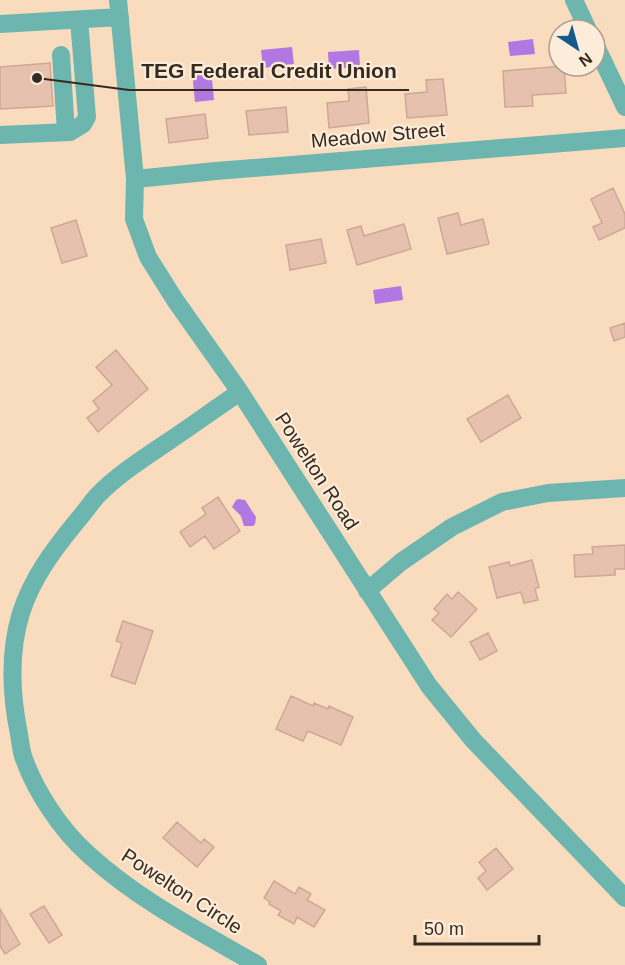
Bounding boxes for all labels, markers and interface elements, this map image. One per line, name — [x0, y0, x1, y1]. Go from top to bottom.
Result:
north arrow — [547, 18, 607, 78]
text: N — [576, 49, 595, 70]
callout: TEG Federal Credit Union — [129, 51, 409, 90]
text: TEG Federal Credit Union — [141, 59, 397, 82]
street label: Meadow Street — [310, 118, 446, 152]
street label: Powelton Road — [271, 408, 363, 534]
street label: Powelton Circle — [118, 844, 246, 938]
scale bar — [415, 908, 540, 946]
text: 50 m — [424, 919, 464, 939]

